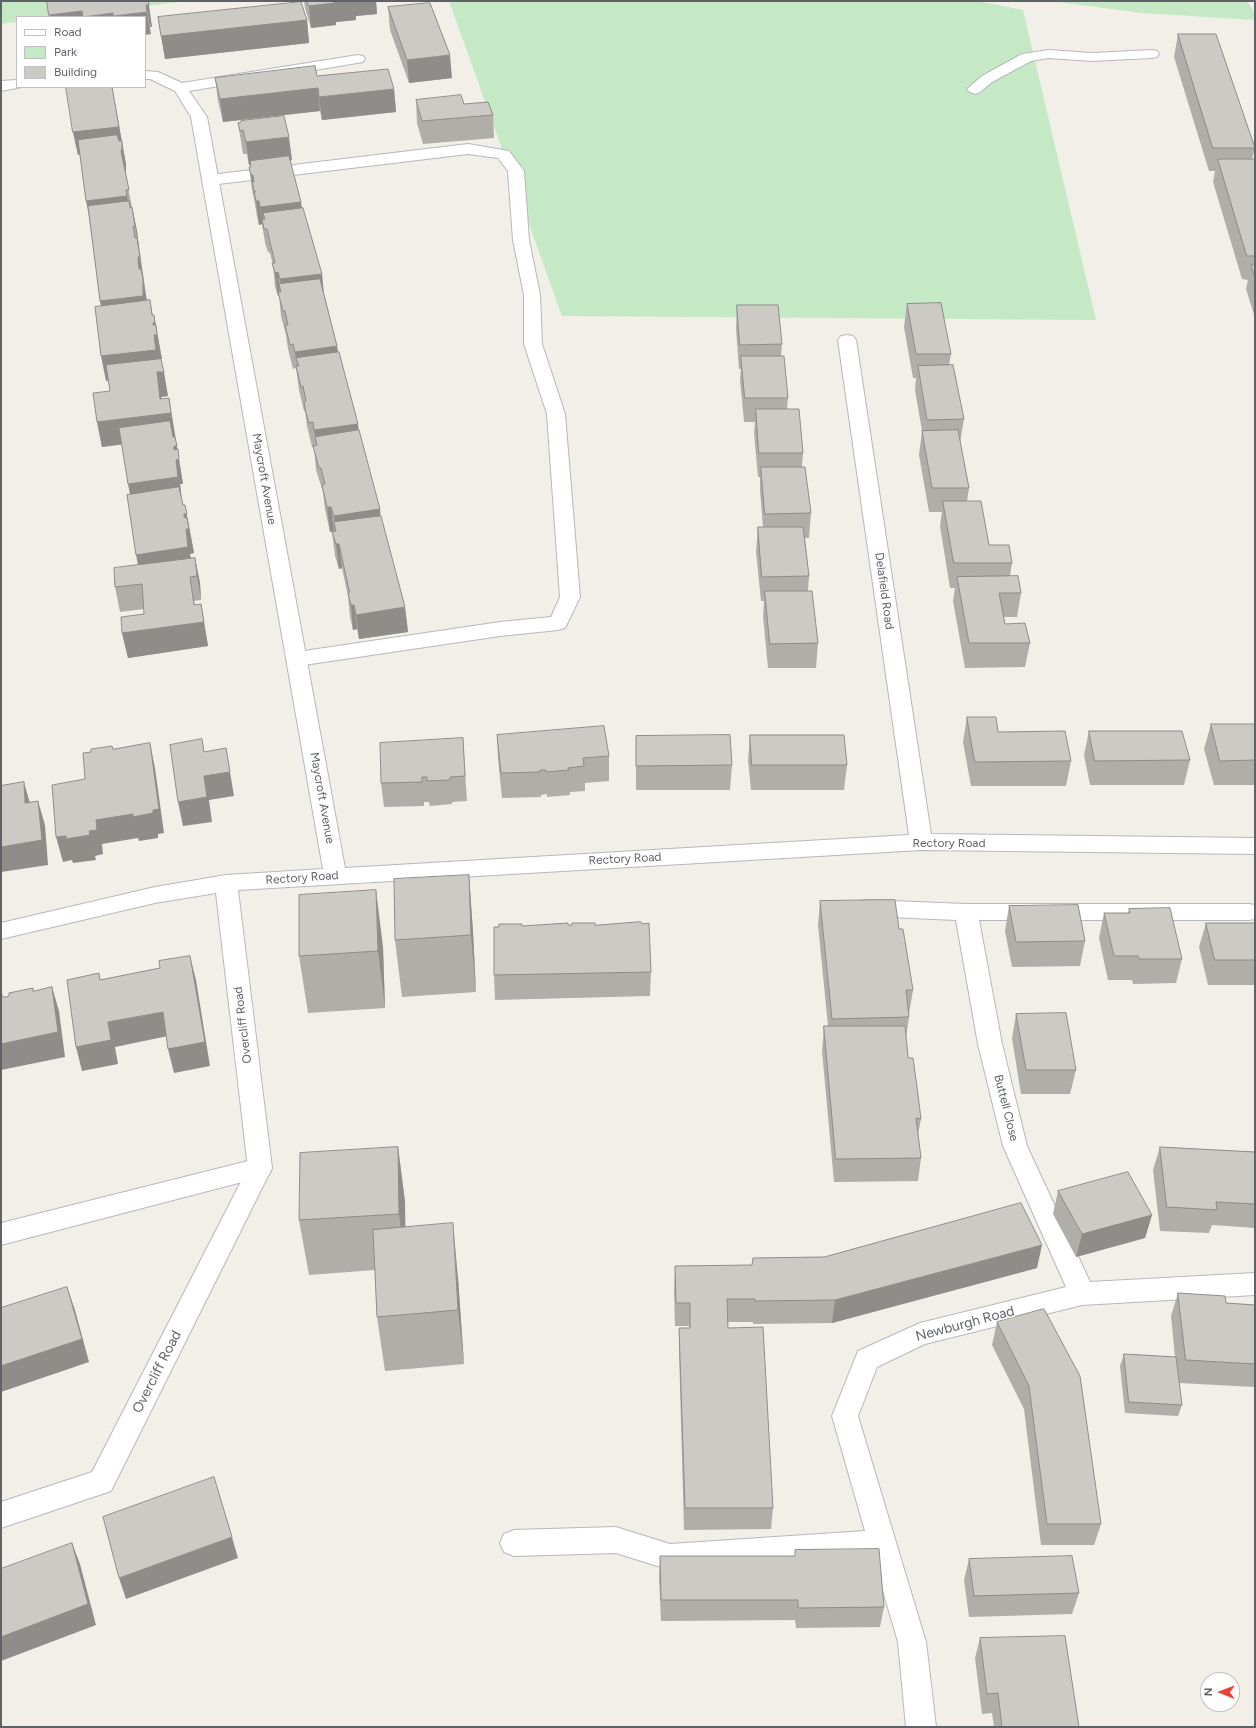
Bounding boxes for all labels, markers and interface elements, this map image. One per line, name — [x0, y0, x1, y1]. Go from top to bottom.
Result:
legend — [16, 16, 146, 88]
text: Road — [54, 25, 82, 39]
text: Park — [54, 45, 77, 59]
text: Building — [54, 65, 97, 79]
street label: Maycroft Avenue — [249, 432, 279, 526]
street label: Delafield Road — [871, 552, 897, 630]
street label: Maycroft Avenue — [307, 751, 337, 845]
street label: Rectory Road — [913, 836, 985, 850]
street label: Rectory Road — [588, 850, 662, 868]
street label: Rectory Road — [265, 868, 339, 888]
street label: Overcliff Road — [231, 986, 255, 1064]
street label: Buttell Close — [991, 1073, 1021, 1143]
street label: Newburgh Road — [914, 1303, 1016, 1345]
street label: Overcliff Road — [129, 1328, 185, 1416]
north arrow — [1200, 1672, 1240, 1712]
text: N — [1202, 1687, 1215, 1696]

